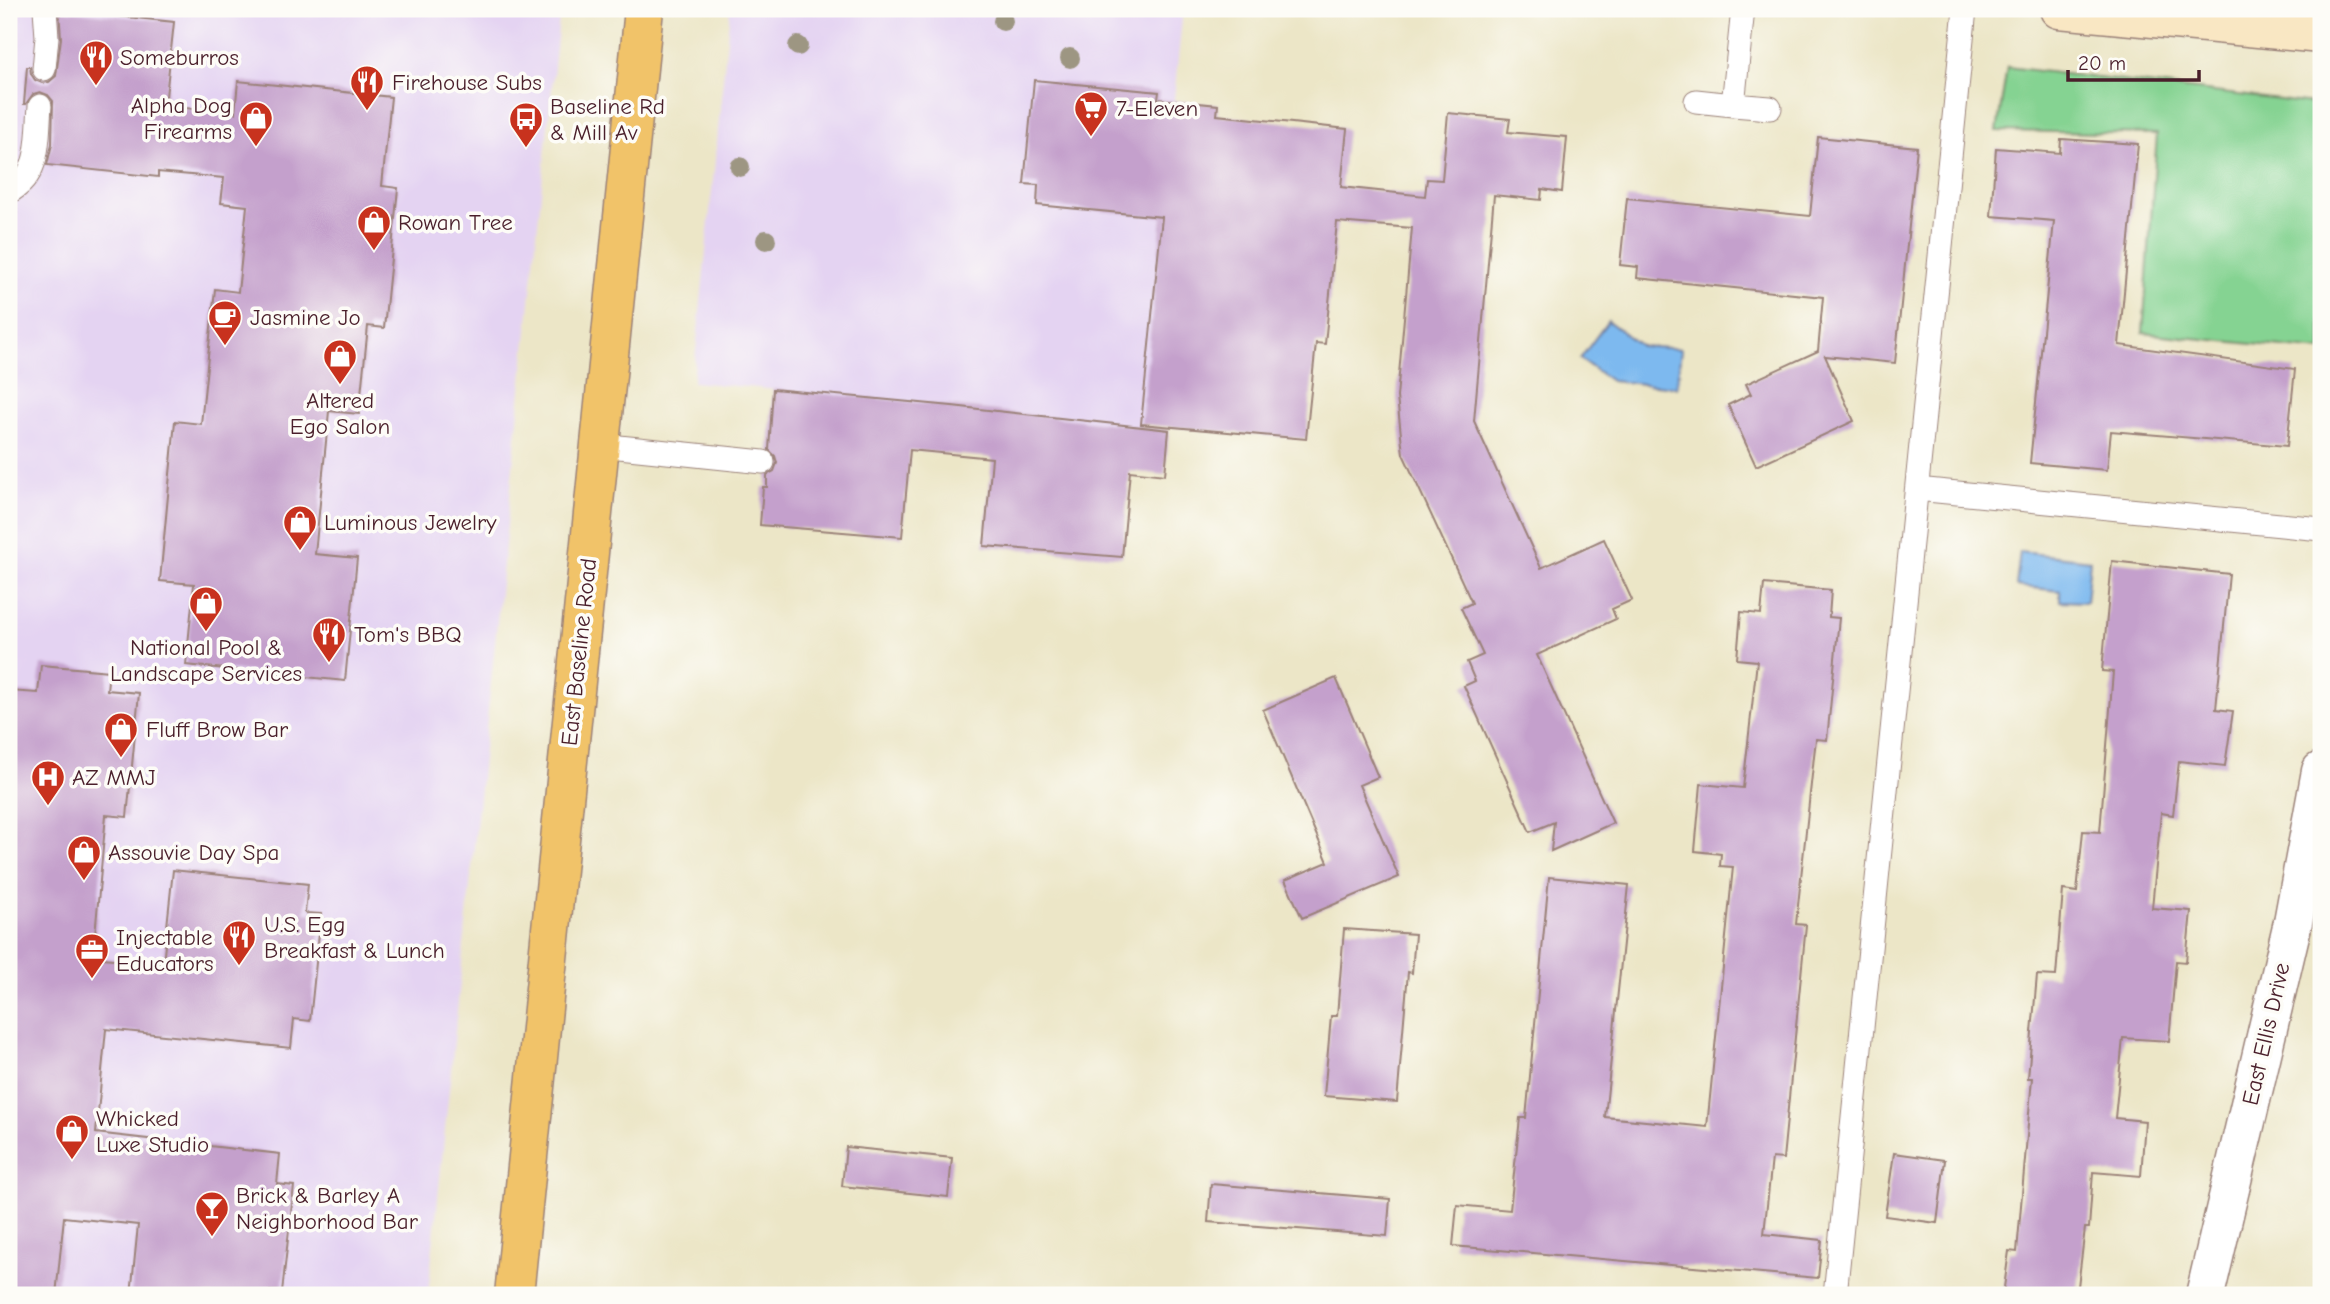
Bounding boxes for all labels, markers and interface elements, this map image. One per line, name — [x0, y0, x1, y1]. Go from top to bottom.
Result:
restaurant icon: Someburros — [77, 38, 115, 87]
scale bar — [2068, 38, 2199, 82]
place label: Someburros — [120, 44, 239, 71]
text: 20 m — [2078, 51, 2126, 75]
restaurant icon: Firehouse Subs — [348, 63, 386, 112]
place label: Firehouse Subs — [392, 69, 542, 96]
supermarket icon: 7-Eleven — [1072, 89, 1110, 138]
place label: Alpha Dog Firearms — [131, 92, 232, 145]
place label: Baseline Rd & Mill Av — [550, 93, 665, 146]
place label: 7-Eleven — [1116, 95, 1198, 122]
shop icon: Alpha Dog Firearms — [237, 99, 275, 148]
bus stop icon: Baseline Rd & Mill Av — [507, 100, 545, 149]
shop icon: Rowan Tree — [355, 203, 393, 252]
place label: Rowan Tree — [398, 209, 513, 236]
cafe icon: Jasmine Jo — [206, 298, 244, 347]
place label: Jasmine Jo — [250, 304, 361, 331]
shop icon: Altered Ego Salon — [321, 337, 359, 386]
place label: Altered Ego Salon — [290, 387, 390, 440]
shop icon: Luminous Jewelry — [281, 503, 319, 552]
place label: Luminous Jewelry — [324, 509, 497, 536]
street label: East Baseline Road — [556, 557, 602, 747]
shop icon: National Pool & Landscape Services — [187, 584, 225, 633]
restaurant icon: Tom's BBQ — [310, 615, 348, 664]
place label: Tom's BBQ — [354, 621, 462, 648]
place label: National Pool & Landscape Services — [110, 634, 302, 687]
shop icon: Fluff Brow Bar — [102, 710, 140, 759]
place label: Fluff Brow Bar — [146, 716, 289, 743]
hospital icon: AZ MMJ — [29, 758, 67, 807]
place label: AZ MMJ — [72, 764, 156, 791]
shop icon: Assouvie Day Spa — [65, 833, 103, 882]
place label: Assouvie Day Spa — [108, 839, 279, 866]
place label: U.S. Egg Breakfast & Lunch — [264, 911, 445, 964]
restaurant icon: U.S. Egg Breakfast & Lunch — [220, 918, 258, 967]
place label: Injectable Educators — [116, 924, 214, 977]
office icon: Injectable Educators — [73, 931, 111, 980]
street label: East Ellis Drive — [2236, 960, 2296, 1108]
place label: Whicked Luxe Studio — [96, 1105, 209, 1158]
shop icon: Whicked Luxe Studio — [53, 1112, 91, 1161]
place label: Brick & Barley A Neighborhood Bar — [236, 1182, 419, 1235]
bar icon: Brick & Barley A Neighborhood Bar — [193, 1189, 231, 1238]

